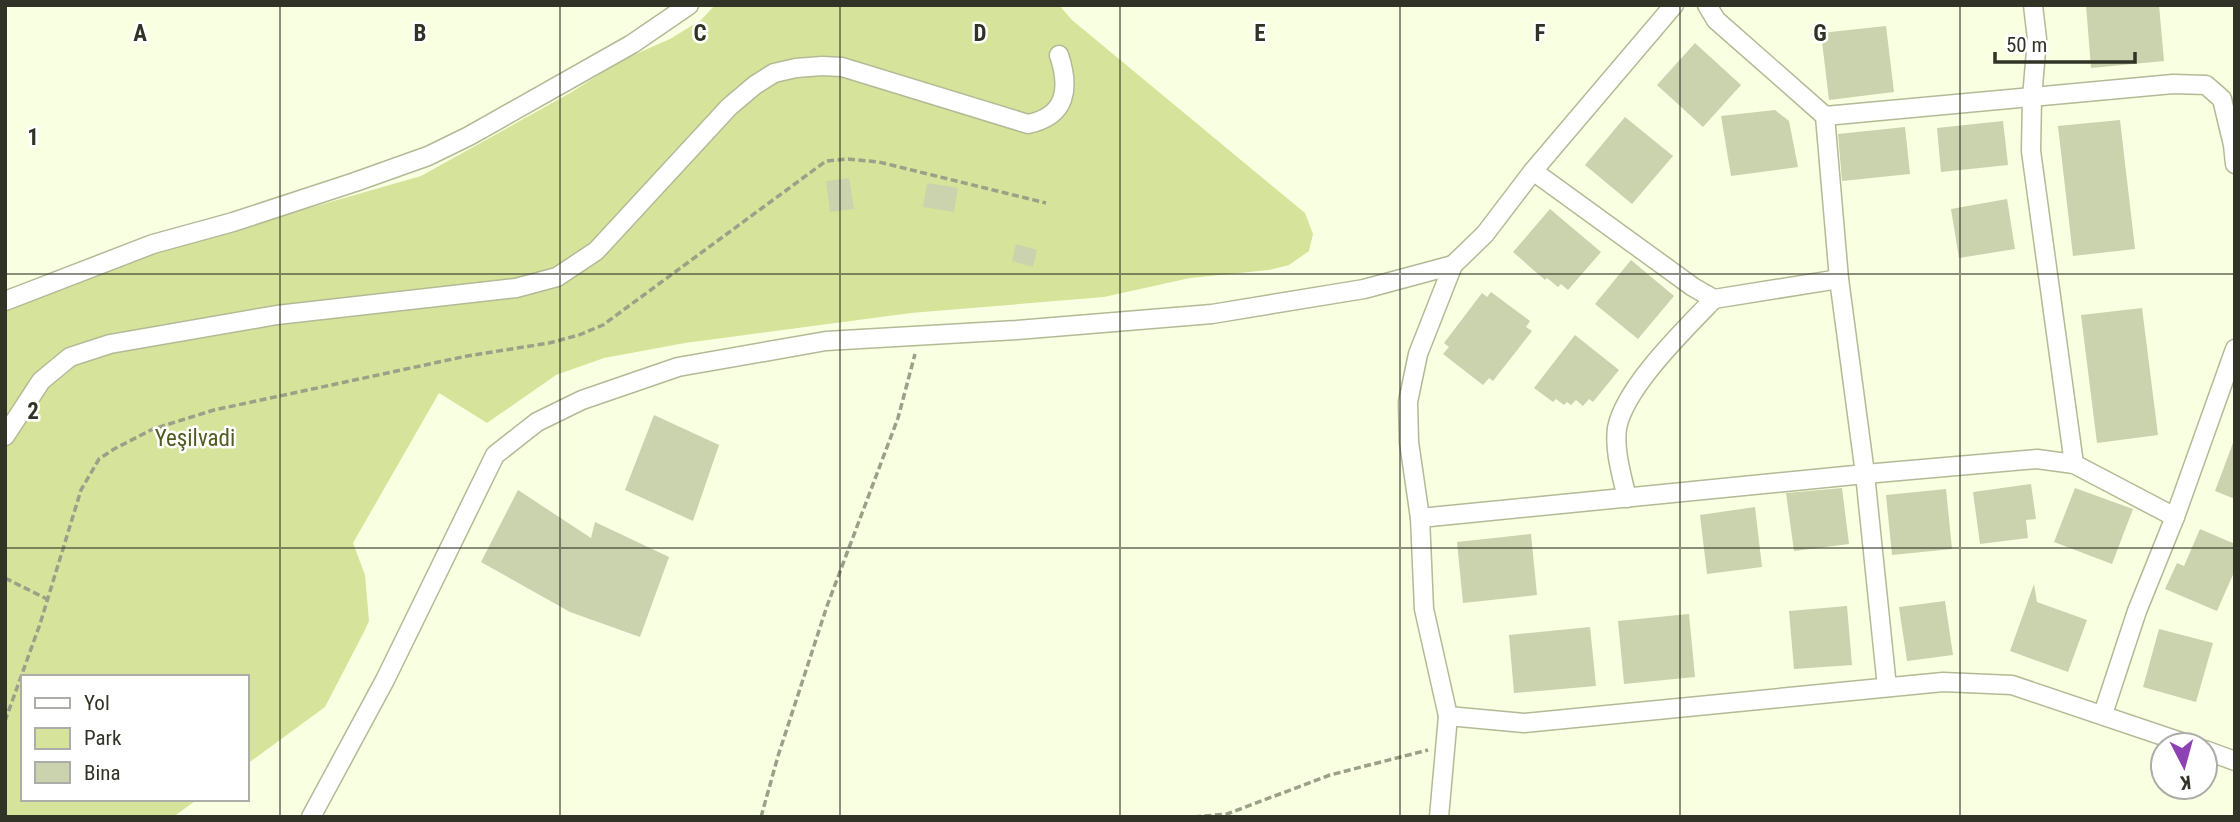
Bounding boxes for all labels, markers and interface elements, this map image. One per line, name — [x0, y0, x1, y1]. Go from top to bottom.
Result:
text: A — [133, 20, 147, 47]
text: B — [414, 20, 426, 47]
text: C — [693, 20, 707, 47]
text: D — [974, 20, 987, 47]
text: E — [1254, 20, 1266, 47]
text: F — [1535, 20, 1546, 47]
text: G — [1813, 20, 1827, 47]
scale bar — [1995, 21, 2135, 65]
text: 50 m — [2006, 33, 2047, 57]
text: 1 — [27, 124, 39, 151]
text: 2 — [27, 398, 39, 425]
park label: Yeşilvadi — [155, 425, 235, 452]
legend — [21, 675, 248, 801]
text: Yol — [84, 691, 110, 715]
text: Park — [84, 726, 122, 750]
north arrow — [2149, 731, 2219, 801]
text: Bina — [84, 761, 121, 785]
text: K — [2179, 770, 2192, 794]

